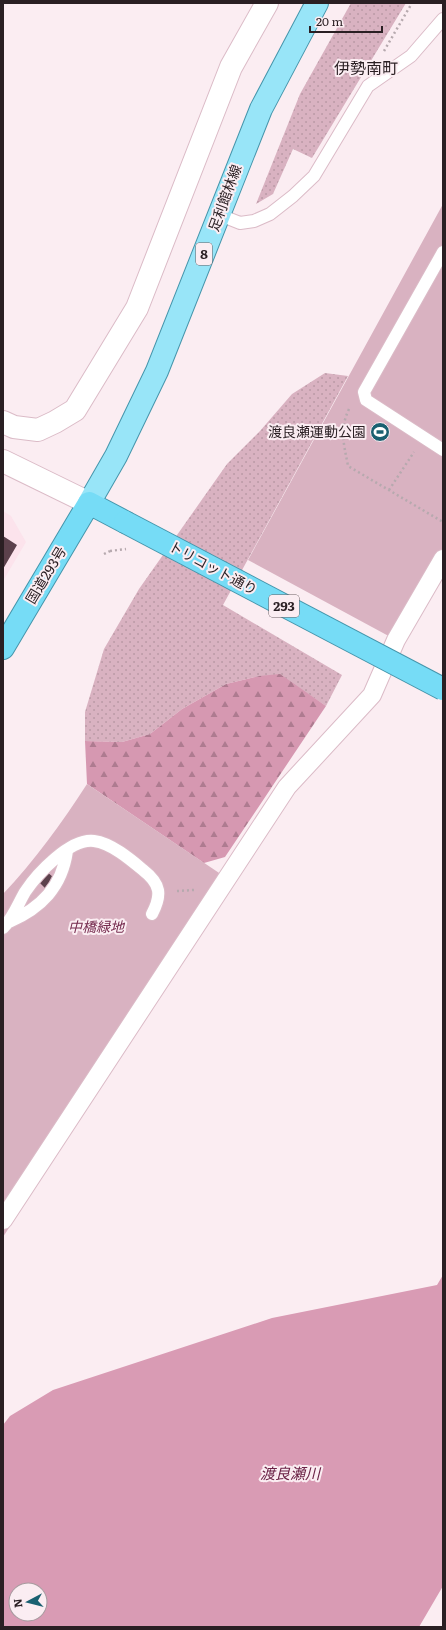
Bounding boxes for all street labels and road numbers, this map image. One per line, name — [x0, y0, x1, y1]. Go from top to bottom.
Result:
street label: 足利館林線 — [203, 161, 245, 234]
road number: 8 — [196, 243, 212, 265]
street label: トリコット通り — [166, 535, 261, 599]
street label: 国道293号 — [20, 542, 70, 607]
road number: 293 — [269, 595, 299, 617]

